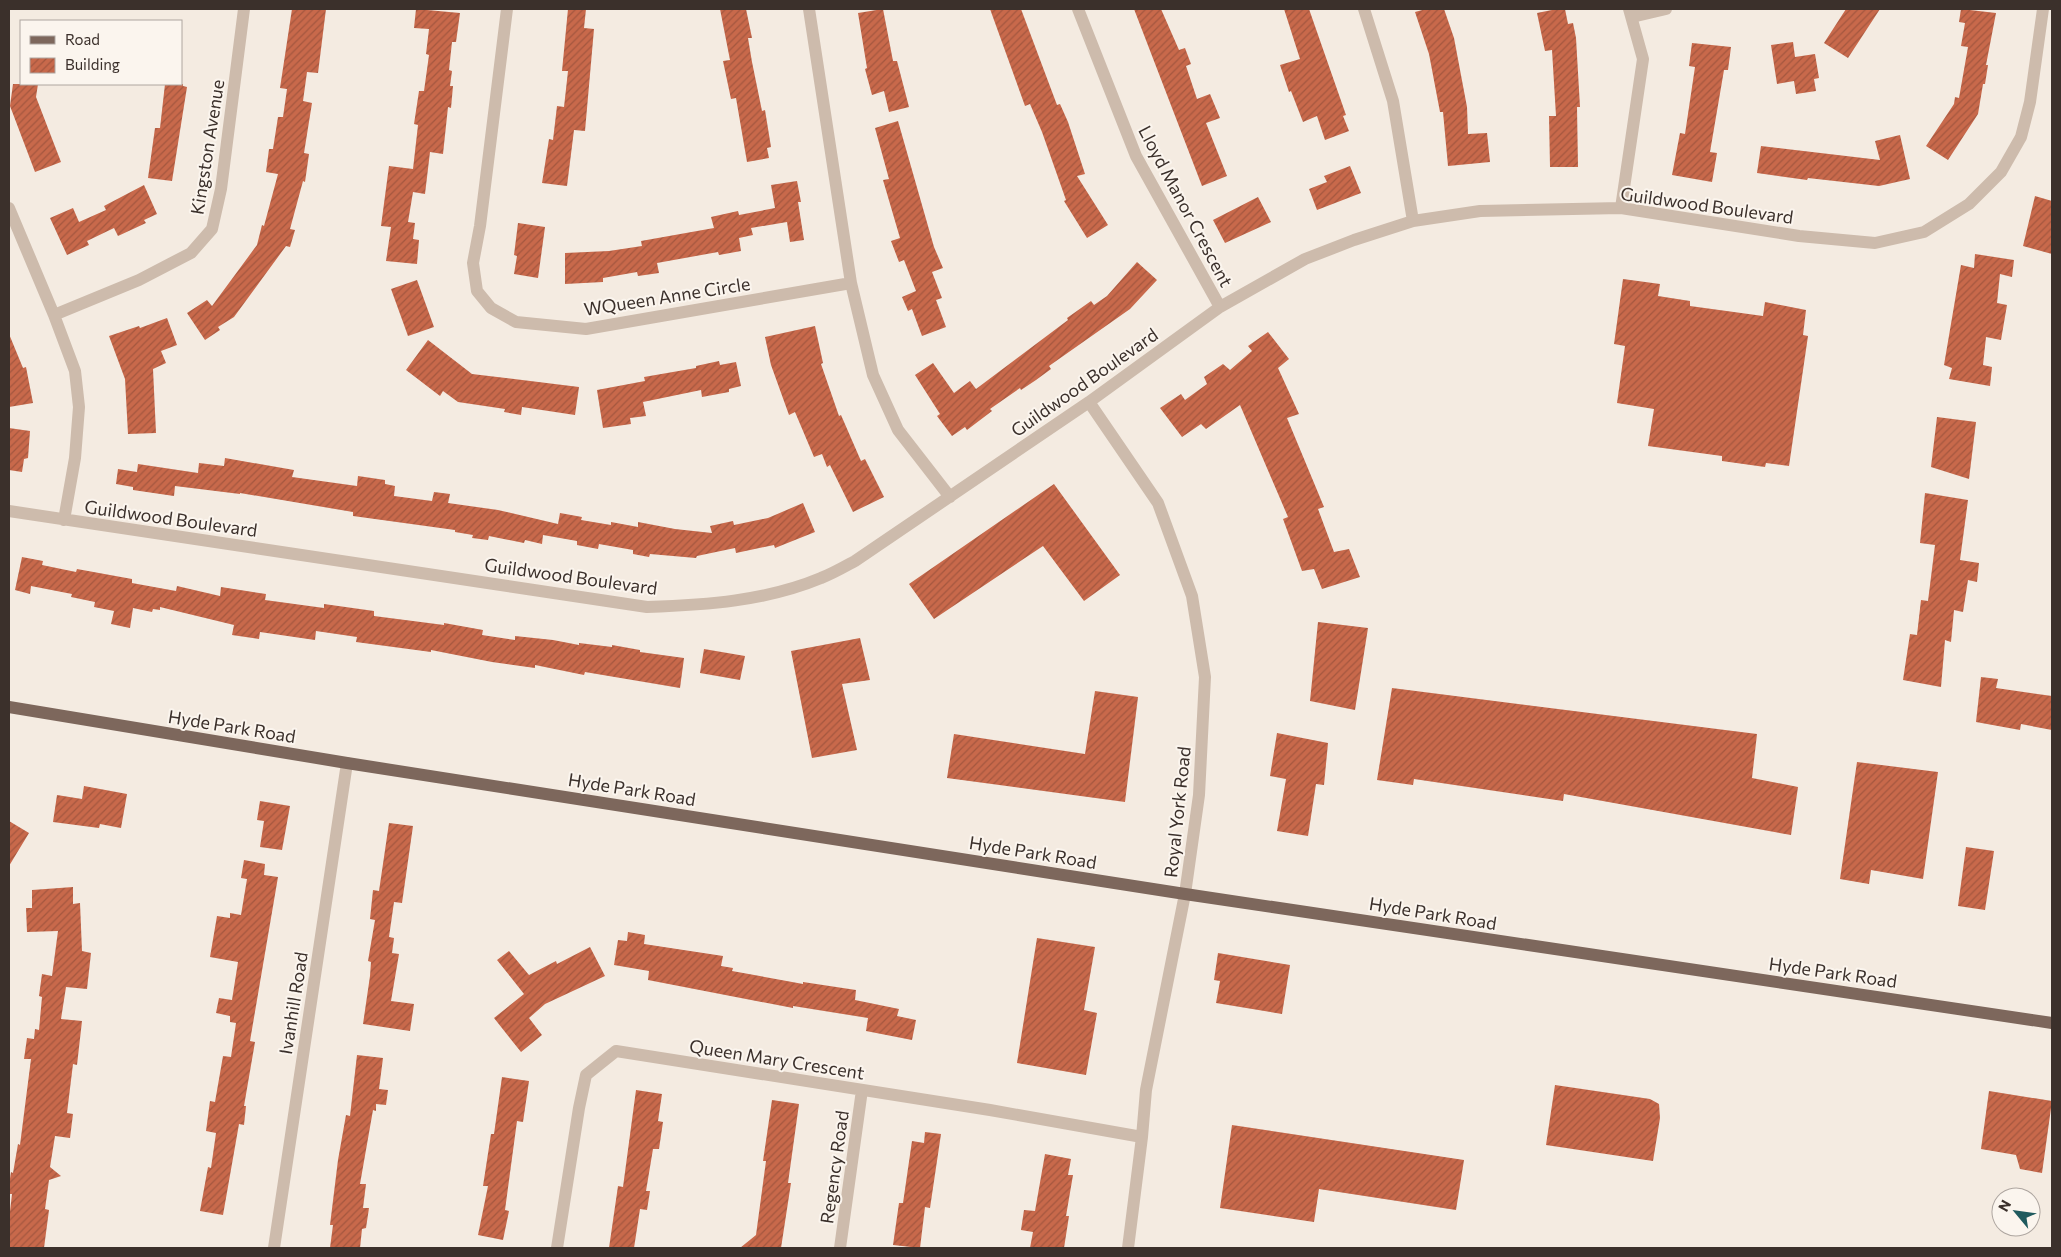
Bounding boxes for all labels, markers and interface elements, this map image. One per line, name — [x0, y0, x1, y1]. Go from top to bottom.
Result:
legend — [20, 20, 182, 85]
text: Road — [65, 30, 100, 48]
text: Building — [65, 55, 120, 73]
street label: Kingston Avenue — [185, 78, 229, 216]
street label: Lloyd Manor Crescent — [1134, 122, 1238, 290]
street label: Guildwood Boulevard — [1619, 182, 1795, 228]
street label: WQueen Anne Circle — [582, 272, 752, 320]
street label: Guildwood Boulevard — [1006, 323, 1162, 441]
street label: Guildwood Boulevard — [83, 495, 259, 541]
street label: Guildwood Boulevard — [483, 553, 659, 599]
street label: Hyde Park Road — [167, 705, 297, 747]
street label: Royal York Road — [1159, 745, 1195, 879]
street label: Hyde Park Road — [567, 768, 697, 810]
street label: Hyde Park Road — [968, 831, 1098, 873]
street label: Hyde Park Road — [1368, 892, 1498, 934]
street label: Ivanhill Road — [274, 950, 312, 1056]
street label: Hyde Park Road — [1768, 952, 1898, 992]
street label: Queen Mary Crescent — [688, 1034, 866, 1084]
street label: Regency Road — [815, 1109, 853, 1225]
north arrow — [1991, 1187, 2041, 1237]
text: N — [1994, 1197, 2014, 1214]

